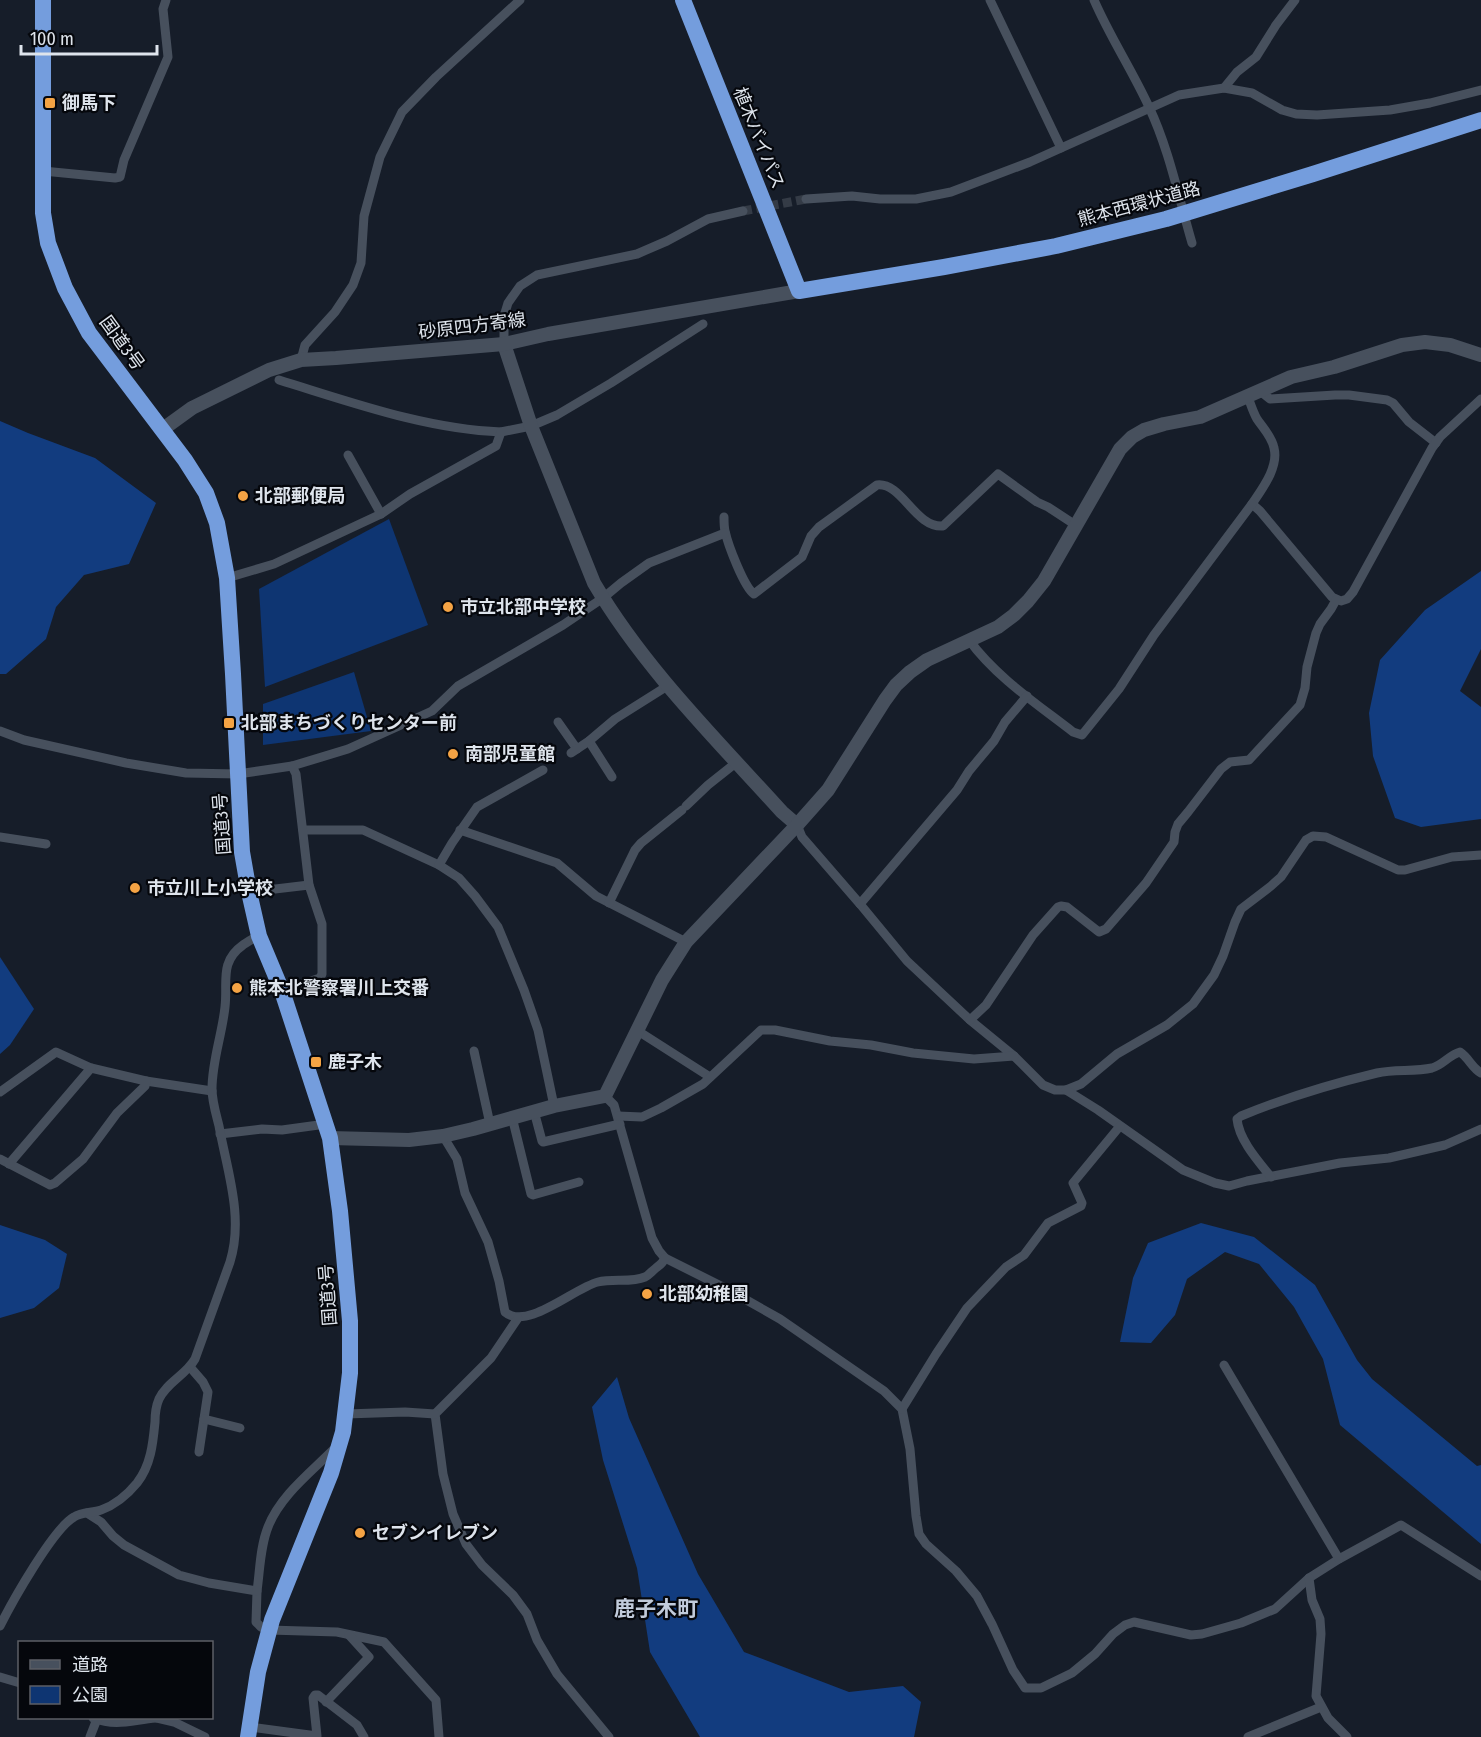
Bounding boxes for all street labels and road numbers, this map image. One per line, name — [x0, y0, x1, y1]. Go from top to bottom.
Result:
street label: 植木バイパス — [729, 84, 789, 192]
street label: 熊本西環状道路 — [1075, 177, 1203, 231]
street label: 砂原四方寄線 — [417, 309, 527, 343]
street label: 国道3号 — [95, 311, 149, 375]
street label: 国道3号 — [209, 792, 235, 856]
street label: 国道3号 — [315, 1263, 341, 1327]

